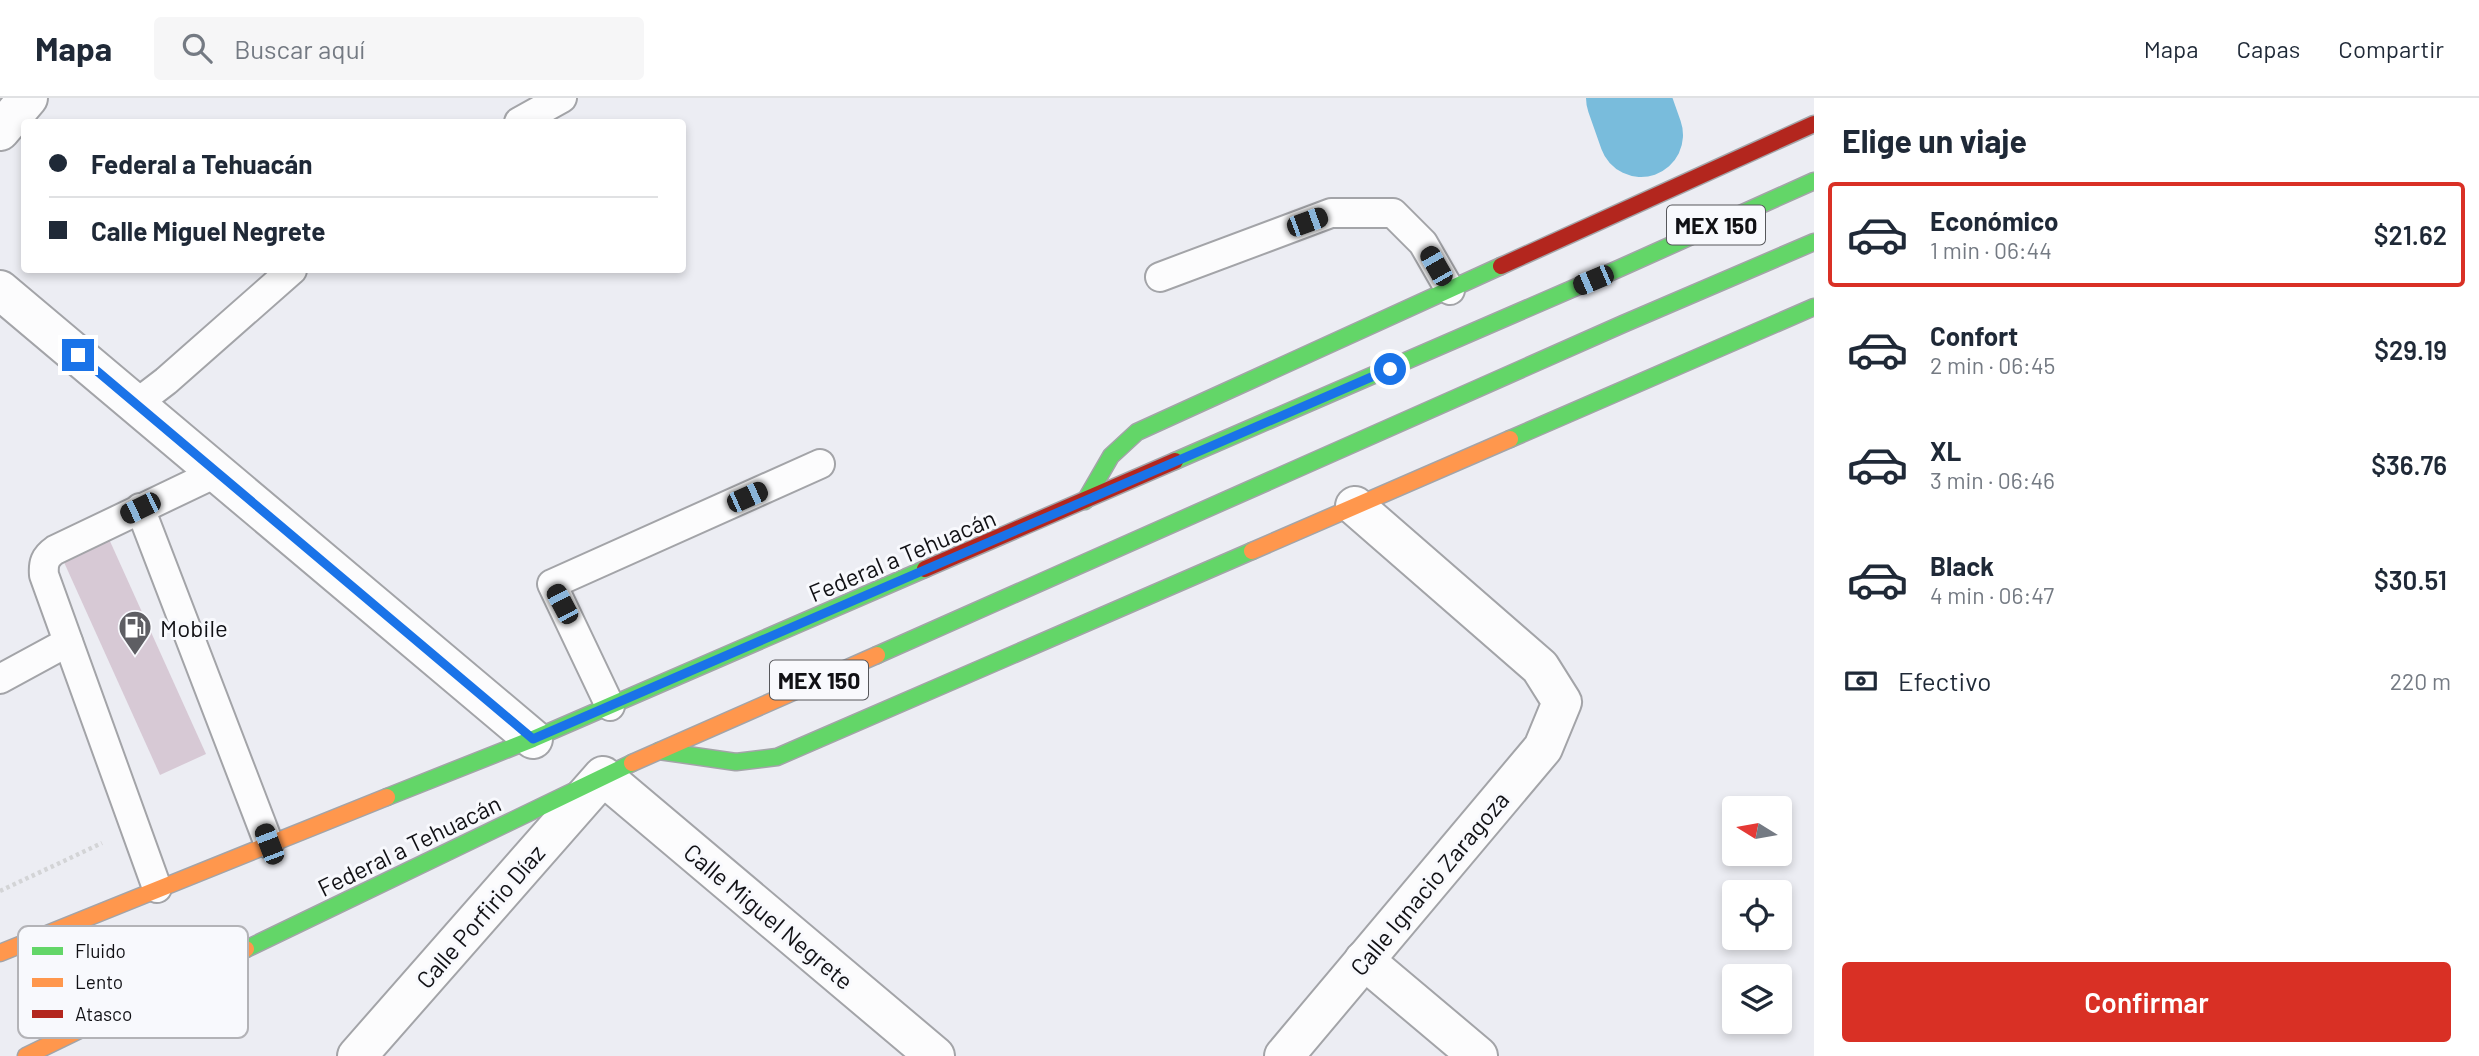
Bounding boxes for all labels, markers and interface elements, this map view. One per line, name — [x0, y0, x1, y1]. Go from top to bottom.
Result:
search box — [154, 17, 644, 80]
text: Mapa — [35, 28, 112, 68]
icon: search — [178, 29, 216, 67]
text: Buscar aquí — [234, 33, 365, 64]
text: Mapa — [2144, 34, 2199, 63]
text: Capas — [2237, 34, 2300, 63]
text: Compartir — [2338, 34, 2444, 63]
text: Elige un viaje — [1842, 121, 2027, 159]
text: Federal a Tehuacán — [91, 148, 312, 179]
icon: car — [1846, 203, 1909, 266]
car — [1284, 205, 1331, 239]
text: Económico — [1930, 205, 2059, 236]
road number: MEX 150 — [1667, 206, 1765, 244]
text: Calle Miguel Negrete — [91, 215, 325, 246]
text: $21.62 — [2374, 219, 2447, 250]
text: 1 min · 06:44 — [1930, 236, 2052, 264]
car — [1417, 243, 1456, 289]
car — [1570, 262, 1617, 298]
icon: car — [1846, 318, 1909, 381]
text: Confort — [1930, 320, 2018, 351]
text: $29.19 — [2374, 334, 2447, 365]
route end — [62, 339, 94, 371]
text: 2 min · 06:45 — [1930, 351, 2055, 379]
route start — [1374, 353, 1406, 385]
icon: car — [1846, 433, 1909, 496]
text: XL — [1930, 435, 1961, 466]
text: $36.76 — [2371, 449, 2447, 480]
text: 3 min · 06:46 — [1930, 466, 2055, 494]
car — [724, 479, 771, 515]
car — [117, 489, 164, 527]
street label: Federal a Tehuacán — [804, 503, 1000, 607]
icon: car — [1846, 548, 1909, 611]
text: Black — [1930, 550, 1994, 581]
text: $30.51 — [2374, 564, 2447, 595]
car — [543, 581, 582, 627]
text: 4 min · 06:47 — [1930, 581, 2054, 609]
fuel station icon: Mobile — [116, 608, 154, 657]
place label: Mobile — [160, 613, 228, 642]
road number: MEX 150 — [770, 660, 868, 700]
icon: cash — [1842, 662, 1880, 700]
text: Efectivo — [1898, 665, 1991, 696]
text: 220 m — [2390, 667, 2451, 695]
street label: Calle Ignacio Zaragoza — [1344, 785, 1514, 981]
street label: Federal a Tehuacán — [313, 788, 505, 902]
north arrow — [1722, 796, 1792, 866]
map controls — [1722, 796, 1792, 1034]
car — [252, 821, 287, 867]
street label: Calle Miguel Negrete — [679, 837, 859, 995]
street label: Calle Porfirio Díaz — [410, 838, 550, 994]
button: locate — [1722, 880, 1792, 950]
legend — [18, 926, 248, 1038]
text: Fluido — [75, 939, 126, 962]
button: Confirmar — [1842, 962, 2451, 1042]
button: layers — [1722, 964, 1792, 1034]
text: Lento — [75, 970, 123, 993]
text: Atasco — [75, 1002, 132, 1025]

